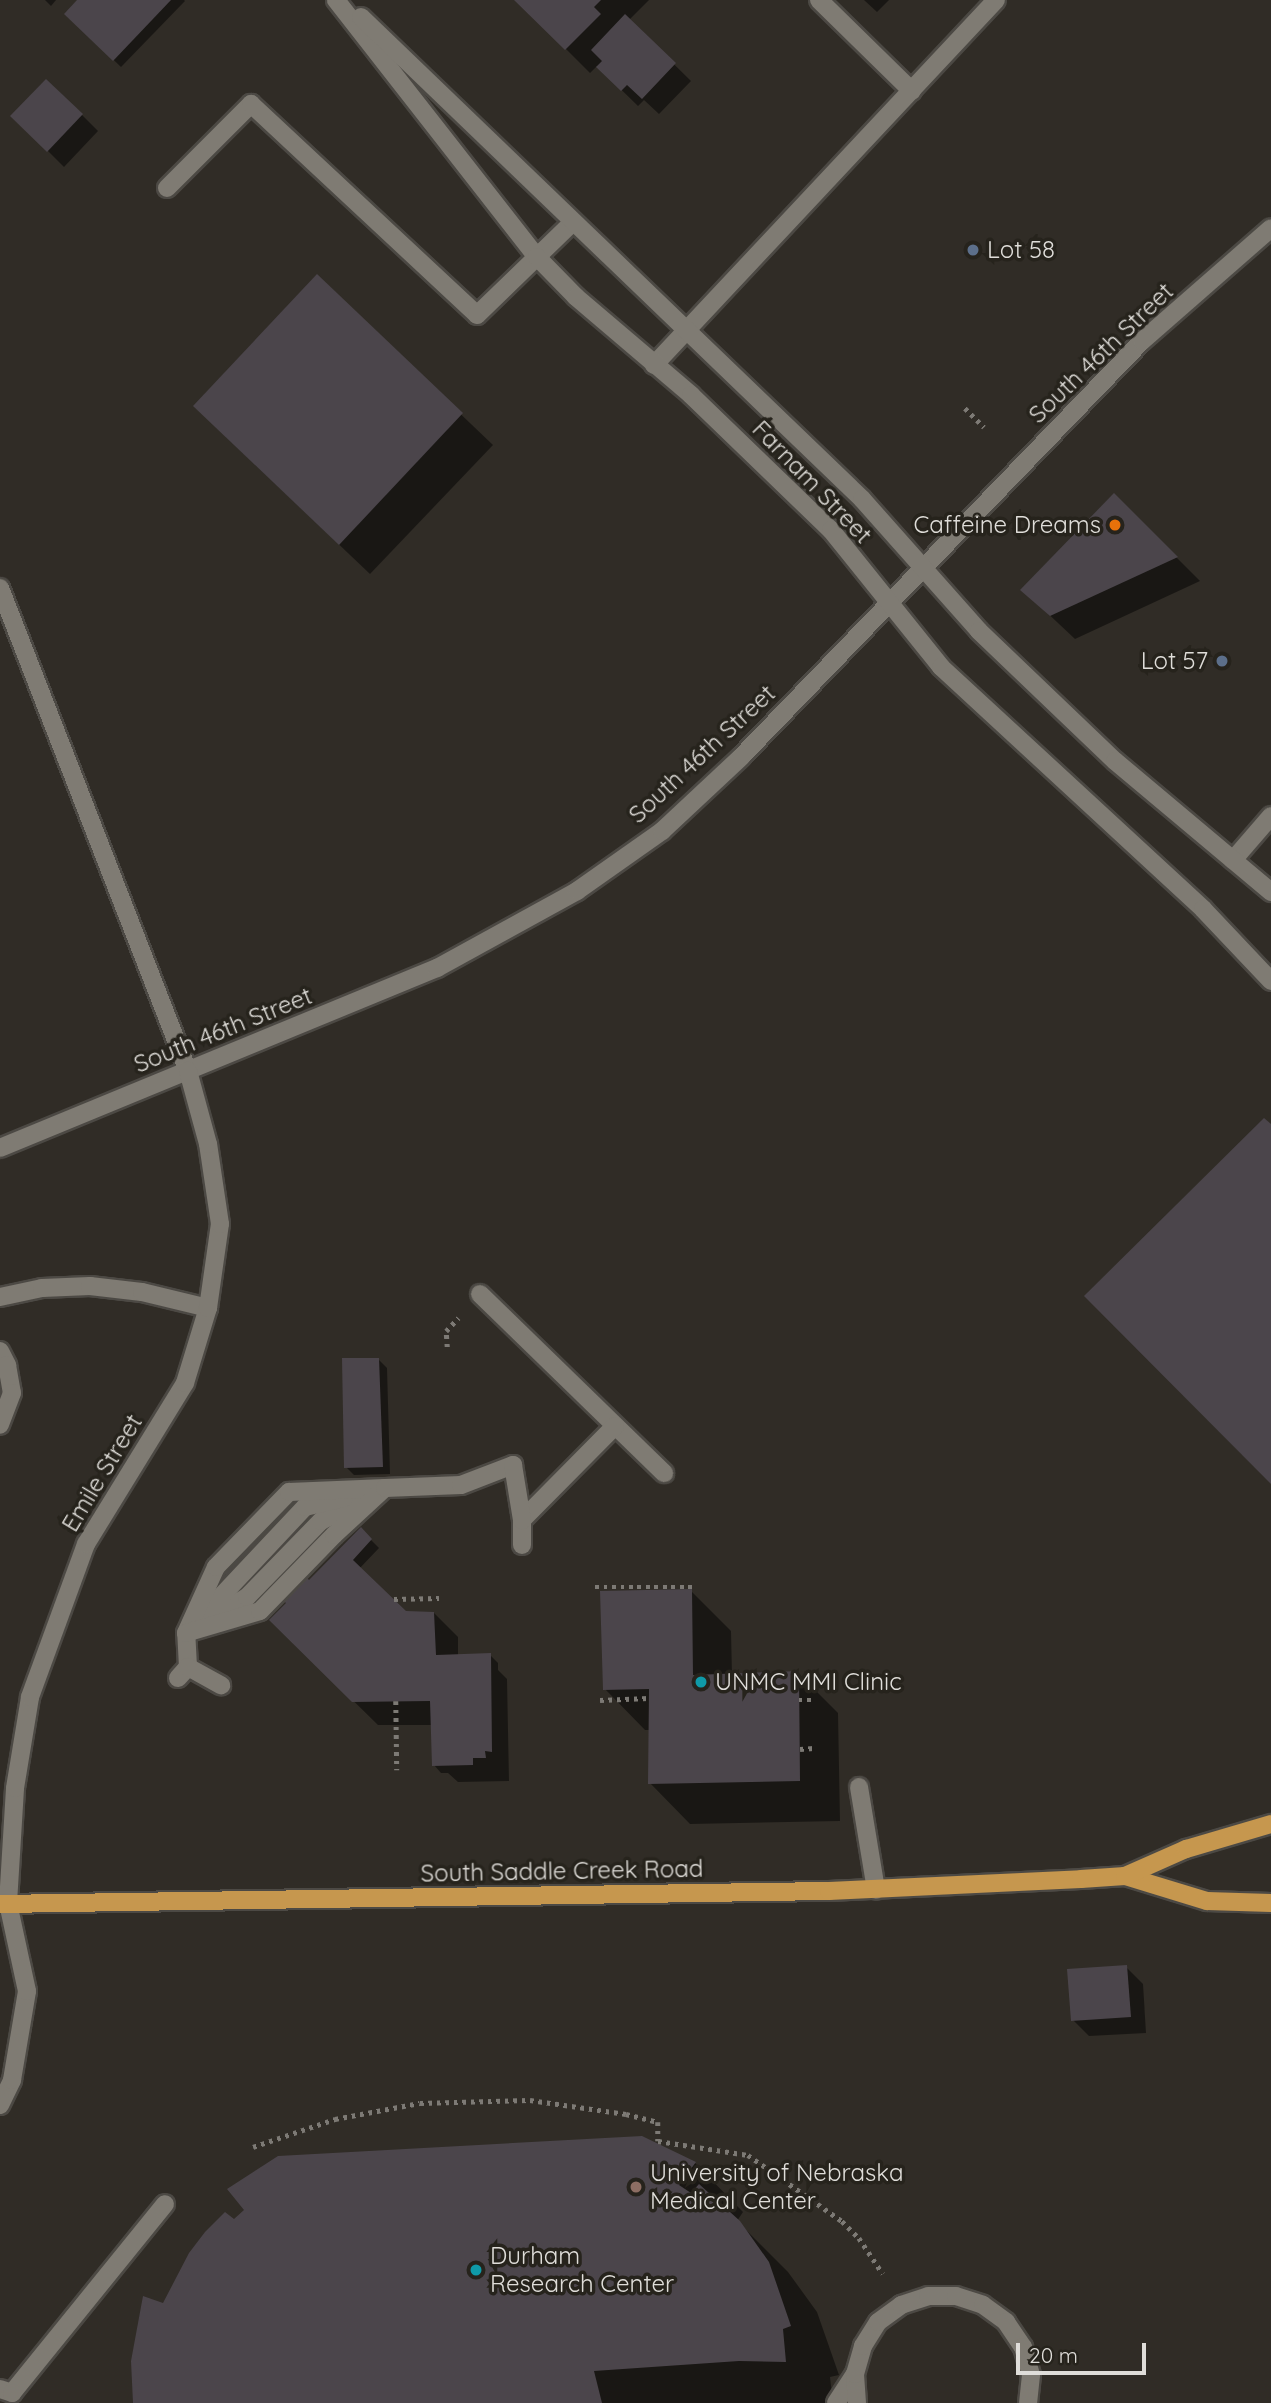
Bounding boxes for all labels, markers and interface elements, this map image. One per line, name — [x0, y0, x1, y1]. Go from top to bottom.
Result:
place label: Lot 58 — [987, 236, 1055, 264]
marker: Lot 58 — [965, 242, 981, 258]
street label: South 46th Street — [1023, 277, 1179, 429]
street label: Farnam Street — [746, 415, 878, 549]
place label: Caffeine Dreams — [914, 511, 1101, 539]
marker: Caffeine Dreams — [1107, 517, 1123, 533]
place label: Lot 57 — [1141, 647, 1208, 675]
marker: Lot 57 — [1214, 653, 1230, 669]
street label: South 46th Street — [623, 679, 781, 829]
street label: South 46th Street — [130, 981, 316, 1079]
street label: Emile Street — [56, 1409, 148, 1537]
place label: UNMC MMI Clinic — [715, 1668, 902, 1696]
marker: UNMC MMI Clinic — [693, 1674, 709, 1690]
street label: South Saddle Creek Road — [420, 1854, 704, 1888]
place label: University of Nebraska Medical Center — [650, 2159, 904, 2215]
marker: University of Nebraska Medical Center — [628, 2179, 644, 2195]
place label: Durham Research Center — [490, 2242, 674, 2298]
marker: Durham Research Center — [468, 2262, 484, 2278]
scale bar — [1019, 2330, 1148, 2374]
text: 20 m — [1029, 2342, 1078, 2368]

